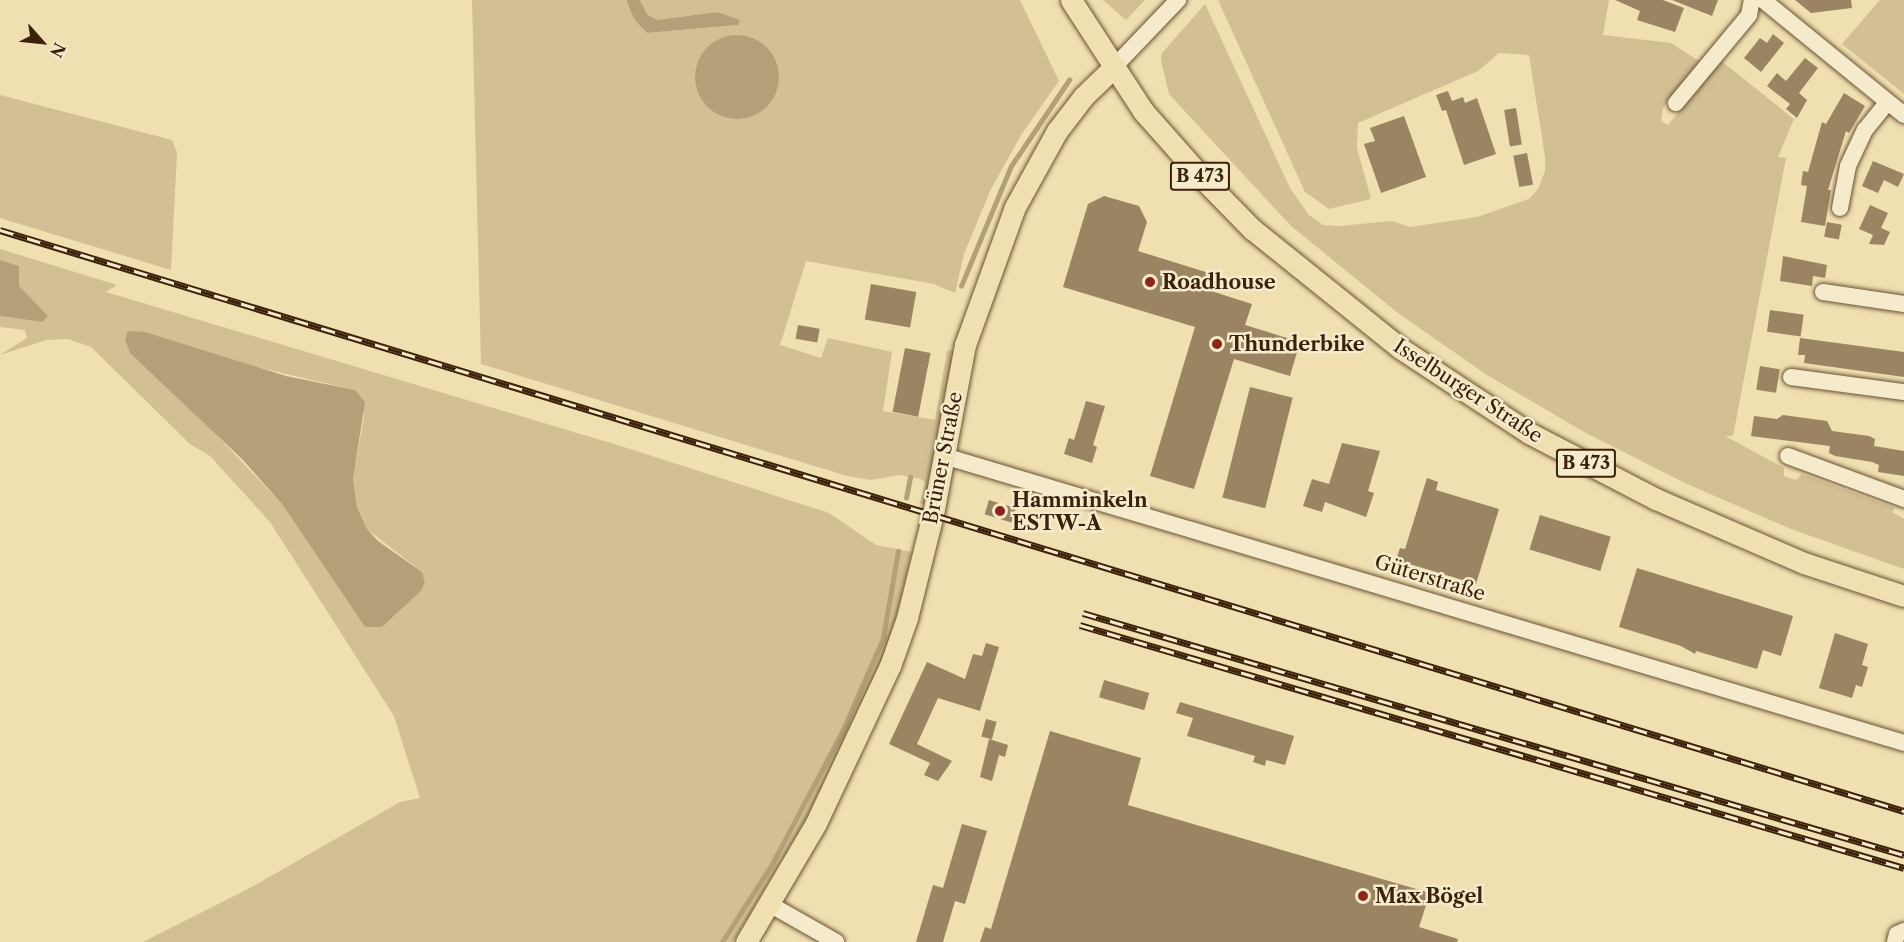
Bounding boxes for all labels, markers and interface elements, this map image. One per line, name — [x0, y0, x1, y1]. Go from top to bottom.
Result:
north arrow — [12, 12, 72, 72]
text: N — [46, 39, 70, 61]
road number: B 473 — [1168, 161, 1232, 191]
place label: Roadhouse — [1162, 270, 1276, 294]
marker: Roadhouse — [1143, 275, 1157, 289]
place label: Thunderbike — [1229, 332, 1365, 356]
street label: Isselburger Straße — [1389, 334, 1547, 448]
marker: Thunderbike — [1210, 337, 1224, 351]
street label: Brüner Straße — [918, 390, 968, 526]
road number: B 473 — [1554, 448, 1618, 478]
place label: Hamminkeln ESTW-A — [1012, 488, 1148, 535]
marker: Hamminkeln ESTW-A — [993, 504, 1007, 518]
street label: Güterstraße — [1372, 550, 1488, 606]
place label: Max Bögel — [1375, 884, 1484, 908]
marker: Max Bögel — [1356, 889, 1370, 903]

